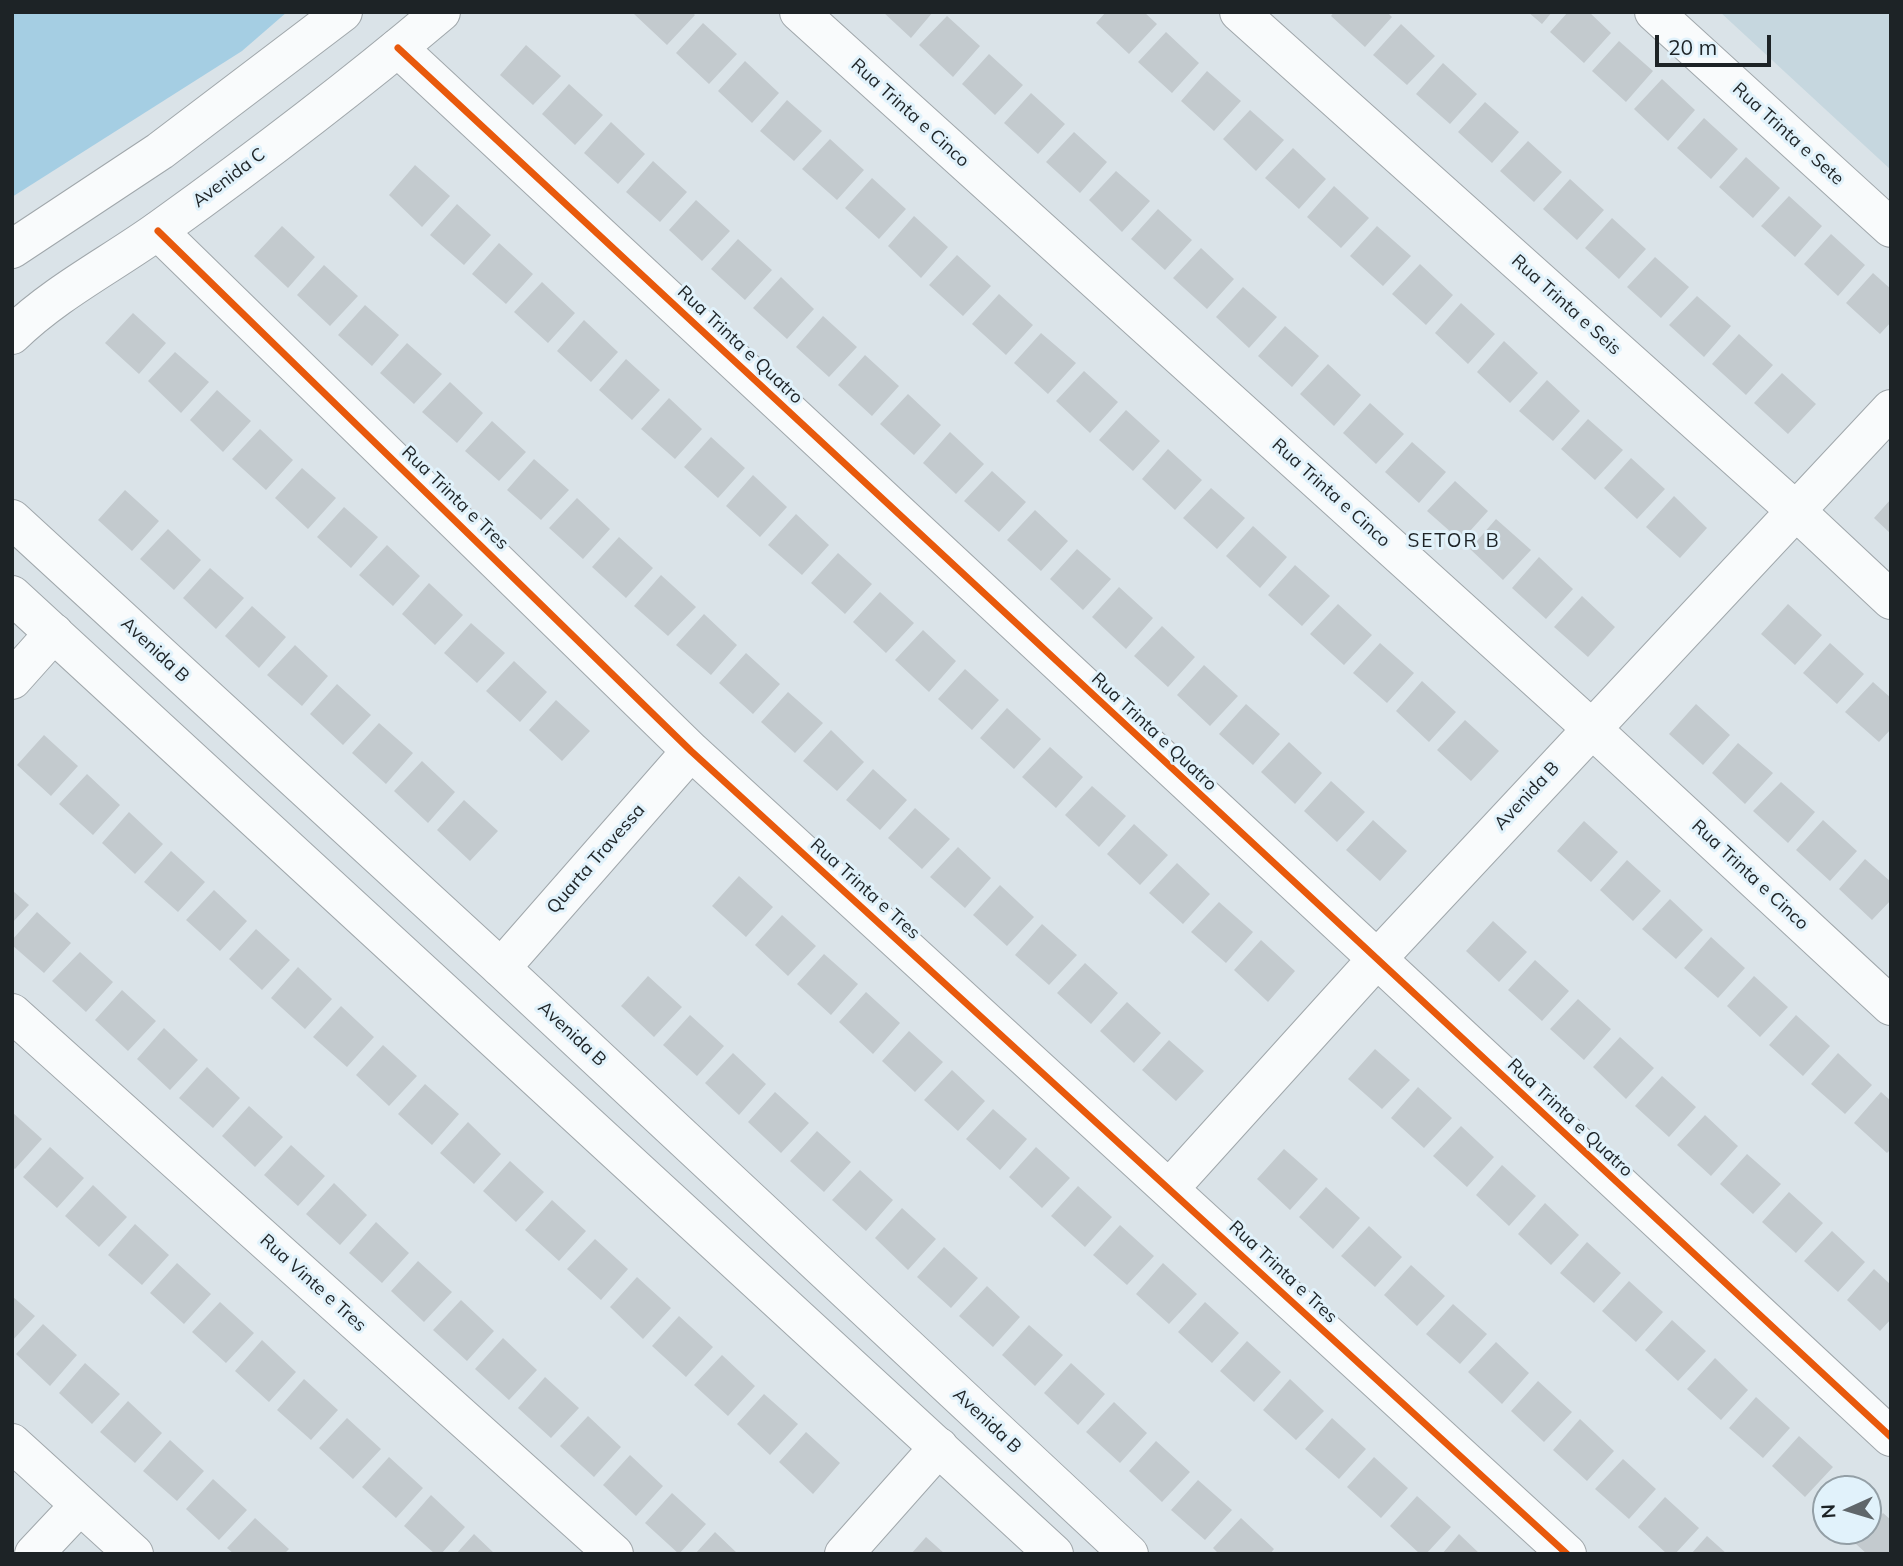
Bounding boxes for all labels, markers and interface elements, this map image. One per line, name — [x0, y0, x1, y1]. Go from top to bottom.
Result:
scale bar — [1658, 21, 1773, 65]
text: 20 m — [1668, 34, 1717, 60]
street label: Rua Trinta e Cinco — [846, 54, 974, 172]
street label: Rua Trinta e Sete — [1728, 78, 1848, 190]
street label: Avenida C — [188, 144, 270, 212]
street label: Rua Trinta e Seis — [1507, 250, 1625, 360]
street label: Rua Trinta e Quatro — [673, 281, 807, 409]
street label: Rua Trinta e Cinco — [1267, 434, 1395, 552]
street label: Rua Trinta e Tres — [397, 442, 513, 554]
district label: SETOR B — [1408, 530, 1500, 552]
street label: Avenida B — [116, 613, 194, 687]
street label: Rua Trinta e Quatro — [1087, 668, 1221, 796]
street label: Avenida B — [1490, 757, 1564, 835]
street label: Quarta Travessa — [542, 800, 650, 918]
street label: Rua Trinta e Cinco — [1687, 815, 1813, 935]
street label: Rua Trinta e Tres — [806, 834, 924, 944]
street label: Avenida B — [533, 997, 611, 1071]
street label: Rua Trinta e Quatro — [1503, 1054, 1637, 1182]
street label: Rua Trinta e Tres — [1224, 1216, 1342, 1328]
street label: Rua Vinte e Tres — [255, 1230, 371, 1336]
street label: Avenida B — [948, 1384, 1026, 1458]
north arrow — [1812, 1475, 1882, 1545]
text: N — [1816, 1503, 1841, 1519]

